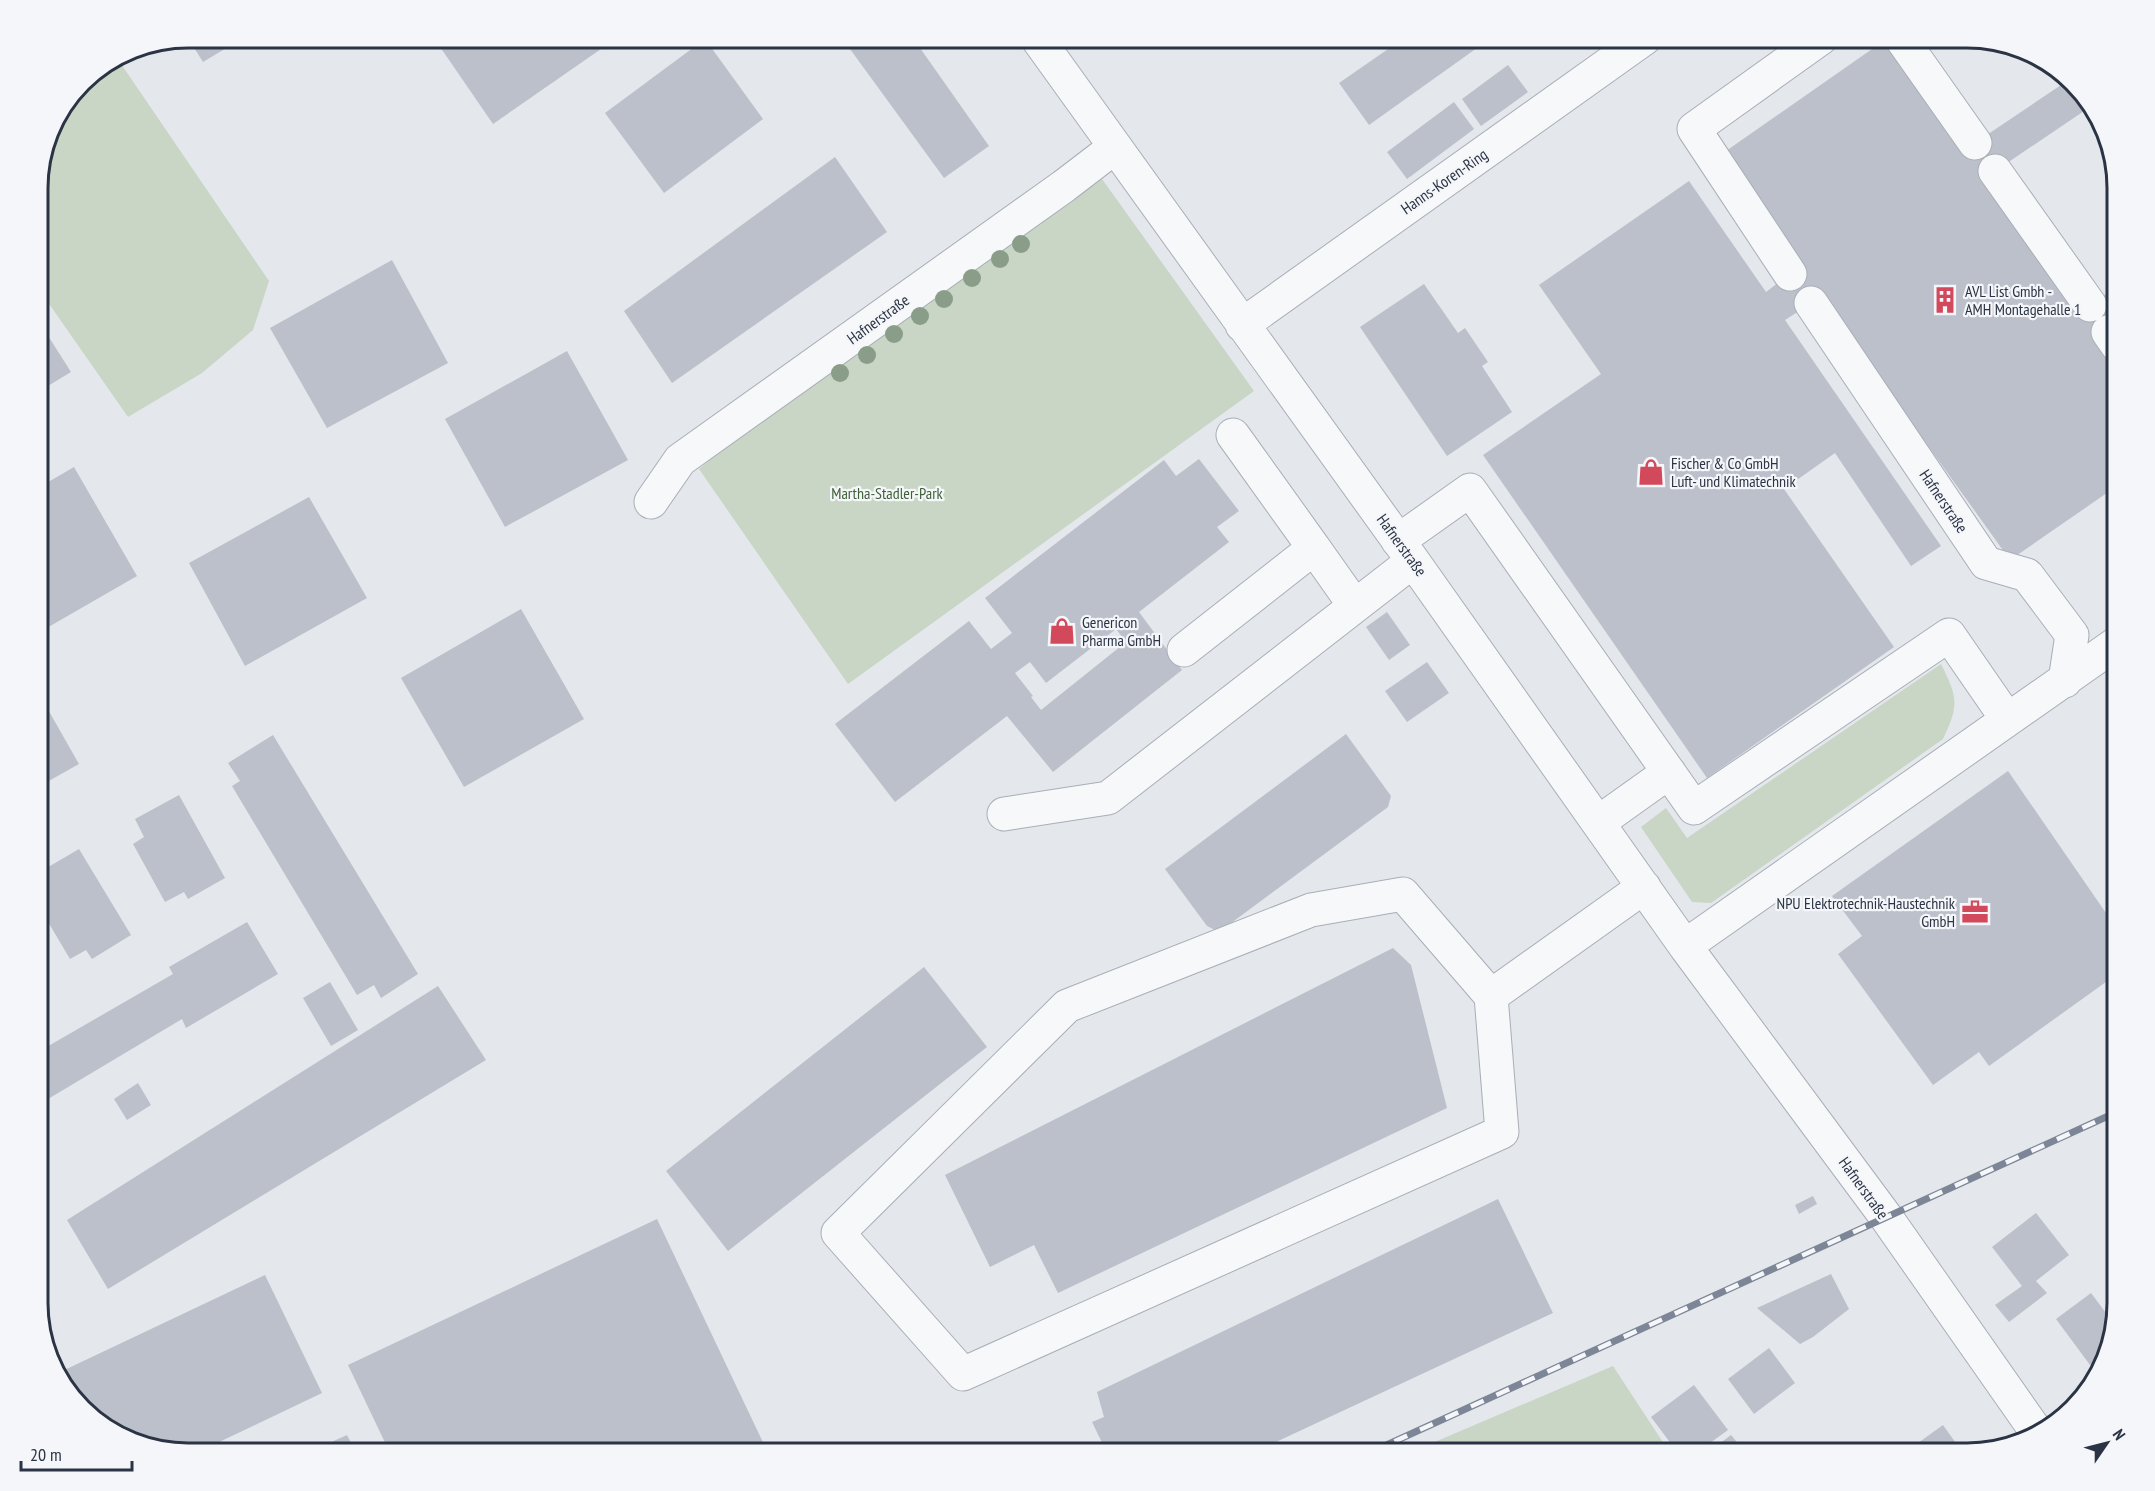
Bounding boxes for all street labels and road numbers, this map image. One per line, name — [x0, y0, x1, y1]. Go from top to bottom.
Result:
street label: Hanns-Koren-Ring — [1397, 144, 1491, 218]
street label: Hafnerstraße — [843, 290, 913, 348]
street label: Hafnerstraße — [1916, 466, 1972, 536]
street label: Hafnerstraße — [1373, 510, 1431, 580]
street label: Hafnerstraße — [1835, 1153, 1893, 1223]

